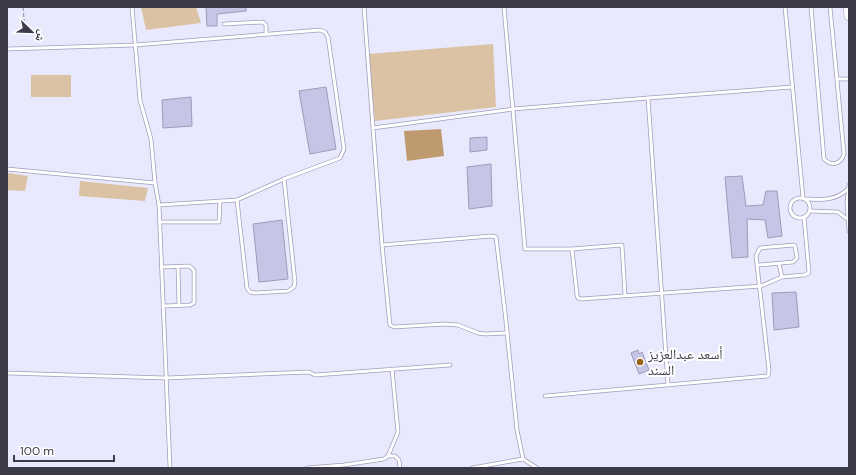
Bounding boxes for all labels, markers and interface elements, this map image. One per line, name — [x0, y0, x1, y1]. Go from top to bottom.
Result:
north arrow — [12, 12, 52, 52]
text: ش — [31, 27, 50, 44]
place label: أسعد عبدالعزيز السند — [647, 345, 723, 379]
marker: أسعد عبدالعزيز السند — [635, 357, 645, 367]
scale bar — [14, 437, 114, 463]
text: 100 m — [20, 443, 54, 459]

